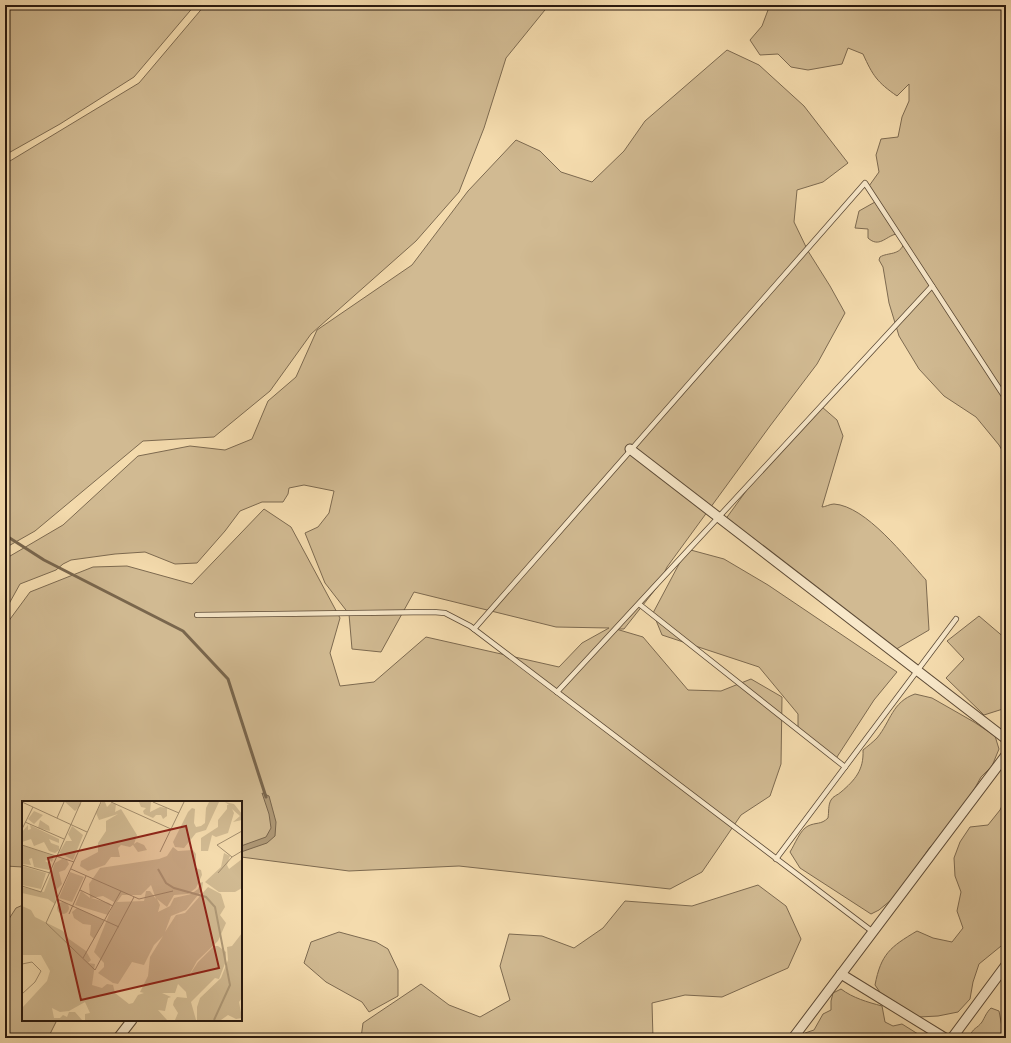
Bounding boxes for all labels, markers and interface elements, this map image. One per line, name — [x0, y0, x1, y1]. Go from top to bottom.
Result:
inset map — [22, 801, 242, 1021]

